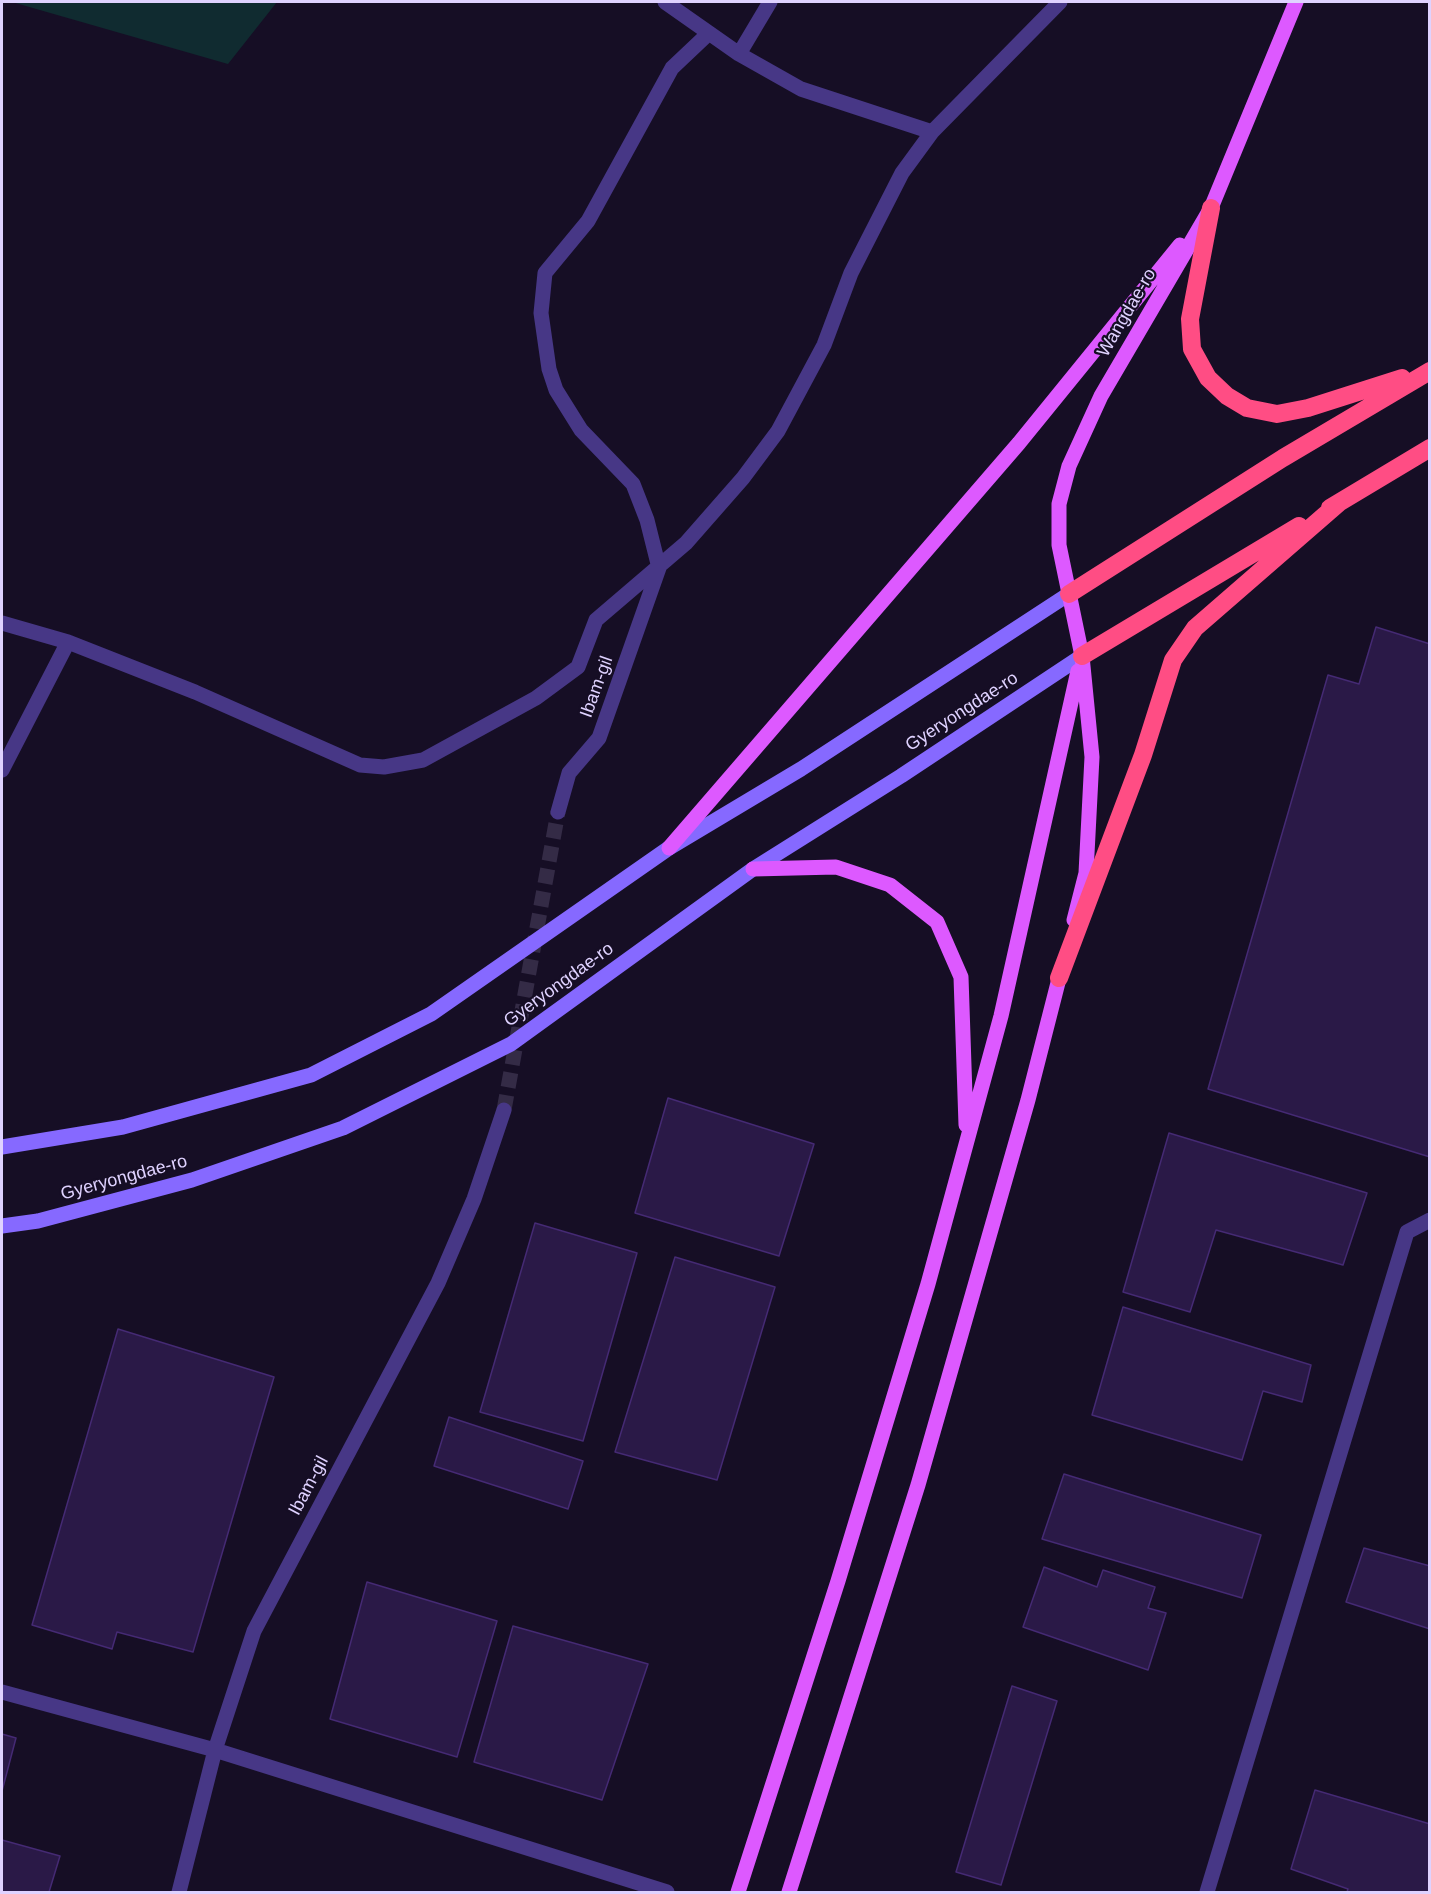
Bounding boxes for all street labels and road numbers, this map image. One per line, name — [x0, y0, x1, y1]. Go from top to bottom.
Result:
street label: Wangdae-ro — [1093, 265, 1161, 361]
street label: Ibam-gil — [576, 653, 618, 721]
street label: Gyeryongdae-ro — [902, 668, 1022, 756]
street label: Gyeryongdae-ro — [500, 938, 618, 1032]
street label: Gyeryongdae-ro — [58, 1151, 190, 1205]
street label: Ibam-gil — [284, 1453, 334, 1519]

